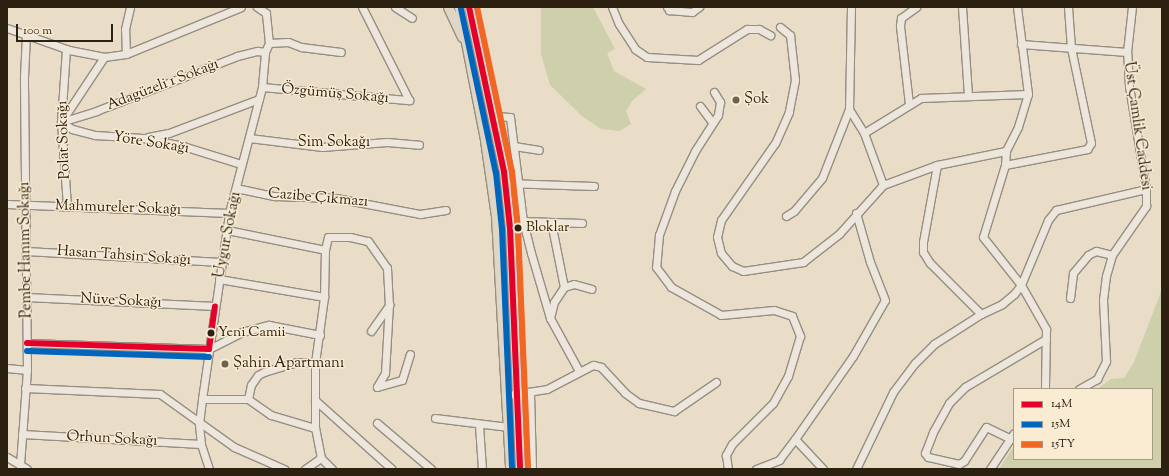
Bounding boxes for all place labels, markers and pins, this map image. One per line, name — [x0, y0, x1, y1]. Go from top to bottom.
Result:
place label: Şok — [744, 91, 769, 109]
marker: Şok — [731, 95, 741, 105]
place label: Bloklar — [526, 220, 569, 236]
marker: Bloklar — [513, 223, 523, 233]
place label: Yeni Camii — [218, 325, 285, 341]
marker: Yeni Camii — [206, 328, 216, 338]
place label: Şahin Apartmanı — [233, 355, 344, 373]
marker: Şahin Apartmanı — [220, 359, 230, 369]

